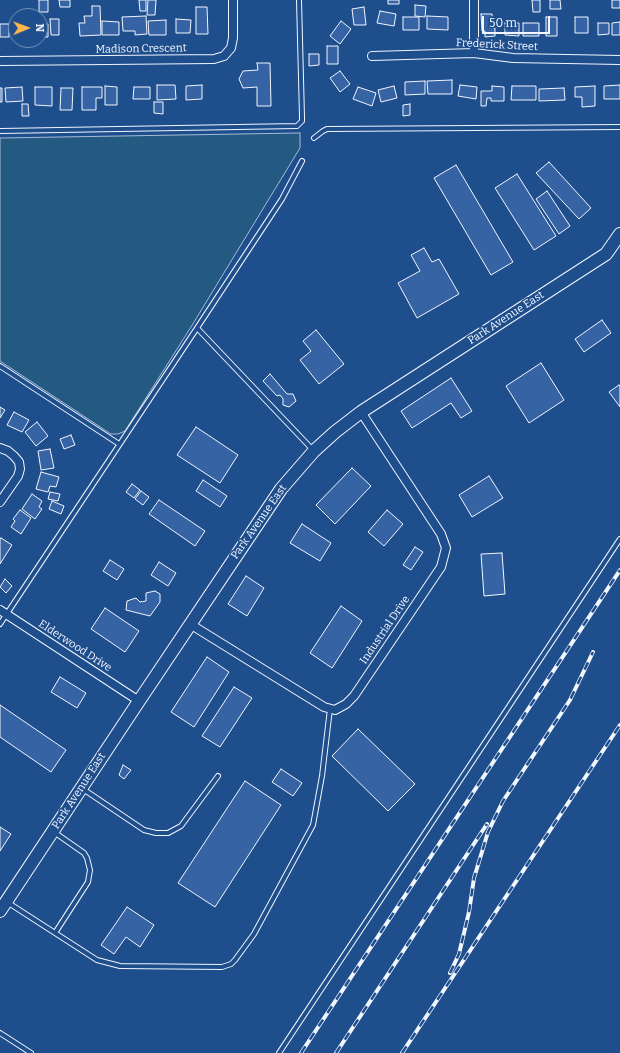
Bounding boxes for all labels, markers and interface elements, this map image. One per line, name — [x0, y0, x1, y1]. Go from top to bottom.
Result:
north arrow — [8, 8, 48, 48]
scale bar — [484, 8, 552, 34]
text: 50 m — [489, 16, 517, 30]
text: N — [33, 23, 46, 32]
street label: Frederick Street — [456, 36, 538, 54]
street label: Madison Crescent — [95, 42, 187, 56]
street label: Park Avenue East — [465, 288, 547, 348]
street label: Park Avenue East — [228, 482, 290, 562]
street label: Industrial Drive — [357, 593, 413, 667]
street label: Elderwood Drive — [36, 617, 114, 675]
street label: Park Avenue East — [49, 750, 109, 832]

